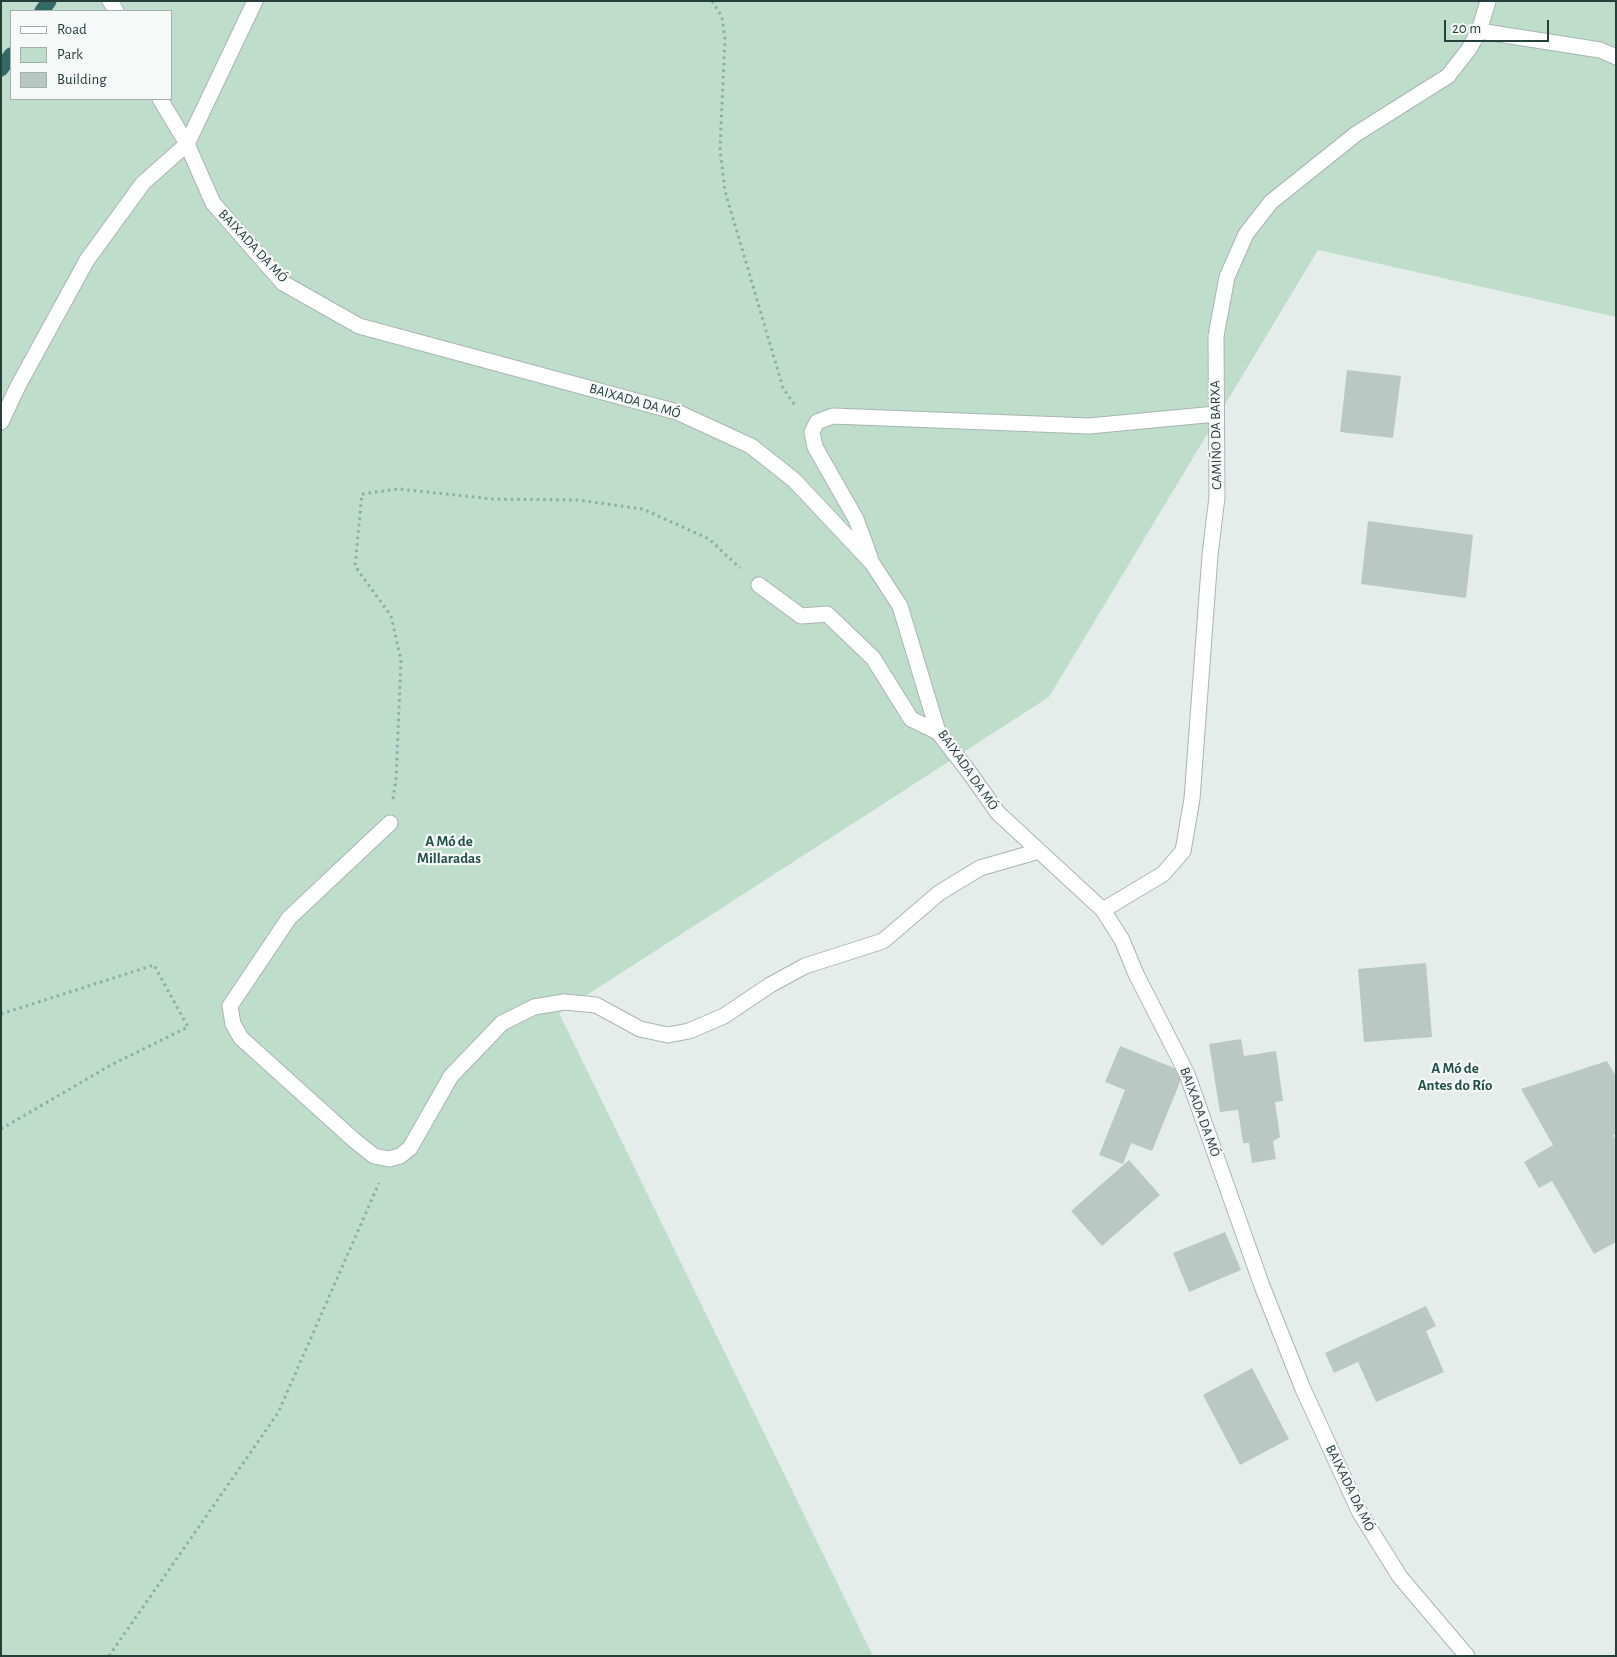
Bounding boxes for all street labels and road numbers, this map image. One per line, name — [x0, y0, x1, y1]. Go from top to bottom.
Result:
street label: BAIXADA DA MÓ — [215, 206, 291, 286]
street label: BAIXADA DA MÓ — [587, 380, 683, 422]
street label: CAMIÑO DA BARXA — [1207, 380, 1225, 490]
street label: BAIXADA DA MÓ — [934, 727, 1002, 813]
street label: BAIXADA DA MÓ — [1176, 1065, 1224, 1159]
street label: BAIXADA DA MÓ — [1322, 1442, 1378, 1534]

